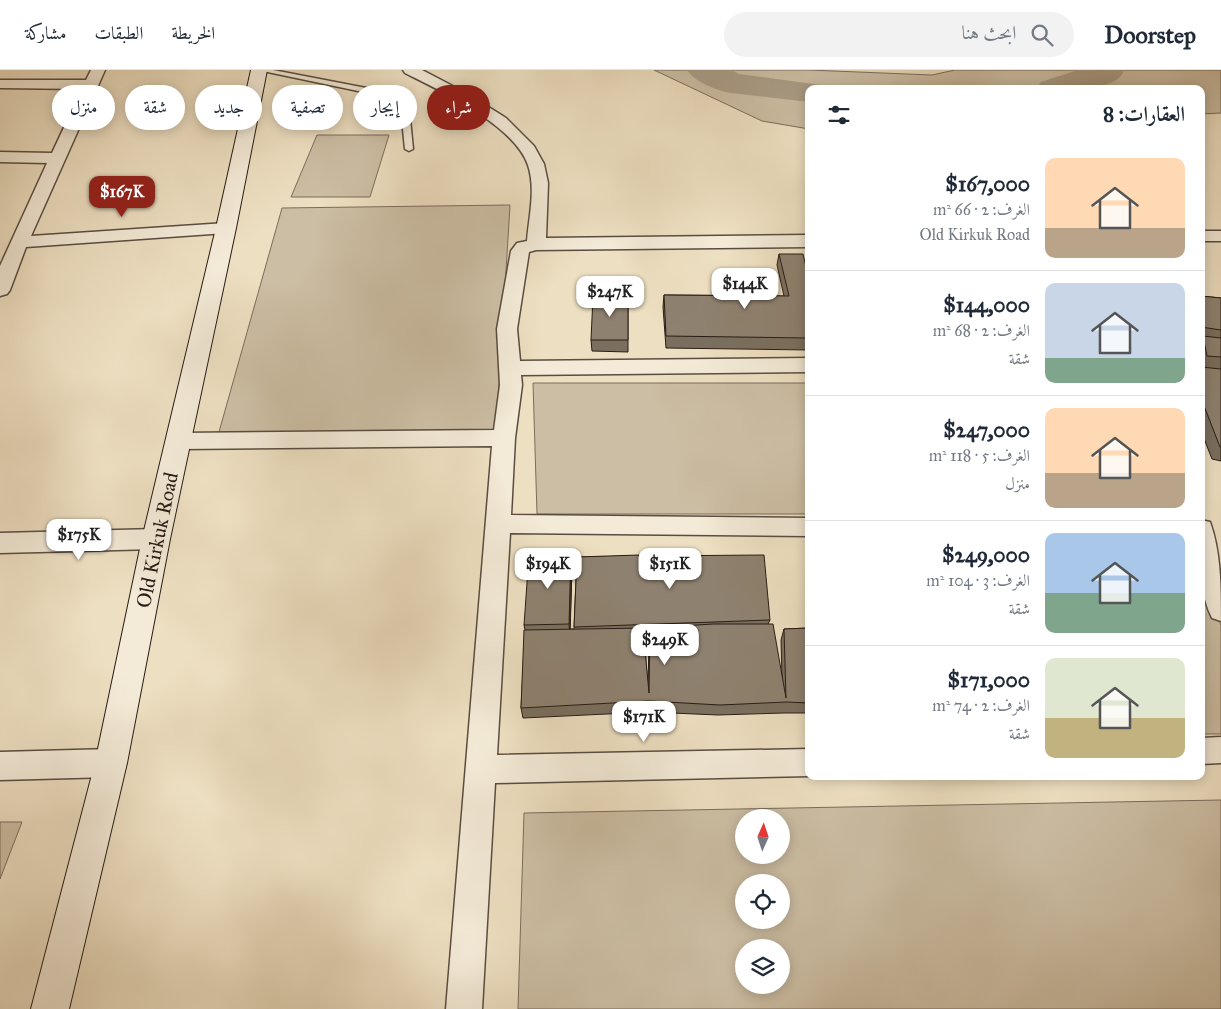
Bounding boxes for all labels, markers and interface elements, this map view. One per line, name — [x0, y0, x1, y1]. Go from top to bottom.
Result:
search box — [724, 12, 1074, 57]
text: Doorstep — [1104, 20, 1196, 50]
text: ابحث هنا — [962, 21, 1016, 44]
icon: search — [1028, 21, 1056, 49]
text: مشاركة — [25, 22, 66, 44]
text: الطبقات — [94, 22, 143, 44]
text: الخريطة — [171, 22, 215, 44]
chip: منزل — [52, 85, 115, 130]
chip: شقة — [125, 85, 185, 130]
chip: جديد — [195, 85, 262, 130]
chip: تصفية — [272, 85, 343, 130]
chip: إيجار — [353, 85, 417, 130]
chip: شراء — [427, 85, 490, 130]
icon: filters — [825, 101, 853, 129]
text: العقارات: 8 — [1103, 101, 1185, 127]
text: $167,000 — [945, 171, 1030, 197]
pin: $167K — [87, 176, 157, 218]
icon: home — [1085, 178, 1145, 238]
text: $167K — [100, 182, 144, 201]
text: الغرف: 2 · 66 m² — [933, 200, 1030, 219]
text: Old Kirkuk Road — [920, 225, 1030, 244]
pin: $144K — [710, 268, 780, 310]
text: $144K — [722, 274, 768, 293]
pin: $247K — [575, 276, 645, 318]
text: $247K — [587, 282, 633, 301]
text: $144,000 — [943, 292, 1030, 318]
icon: home — [1085, 303, 1145, 363]
text: الغرف: 2 · 68 m² — [933, 321, 1030, 340]
text: شقة — [1009, 349, 1030, 368]
text: $247,000 — [943, 417, 1030, 443]
icon: home — [1085, 428, 1145, 488]
text: الغرف: 5 · 118 m² — [929, 446, 1030, 465]
street label: Old Kirkuk Road — [131, 470, 183, 610]
text: منزل — [1005, 474, 1030, 493]
pin: $175K — [44, 518, 114, 561]
text: $175K — [57, 525, 101, 544]
text: $249,000 — [942, 542, 1030, 568]
pin: $194K — [513, 548, 583, 590]
pin: $151K — [635, 548, 705, 590]
icon: home — [1085, 553, 1145, 613]
text: $194K — [526, 554, 570, 573]
text: $151K — [650, 554, 690, 573]
text: الغرف: 3 · 104 m² — [926, 571, 1030, 590]
text: شقة — [1009, 599, 1030, 618]
pin: $249K — [630, 624, 700, 666]
text: $249K — [642, 630, 688, 649]
text: $171,000 — [948, 667, 1030, 693]
icon: home — [1085, 678, 1145, 738]
text: الغرف: 2 · 74 m² — [932, 696, 1030, 715]
pin: $171K — [609, 700, 679, 743]
text: $171K — [623, 707, 665, 726]
text: شقة — [1009, 724, 1030, 743]
north arrow — [735, 809, 790, 864]
map controls — [735, 809, 790, 994]
button: locate — [735, 874, 790, 929]
button: layers — [735, 939, 790, 994]

